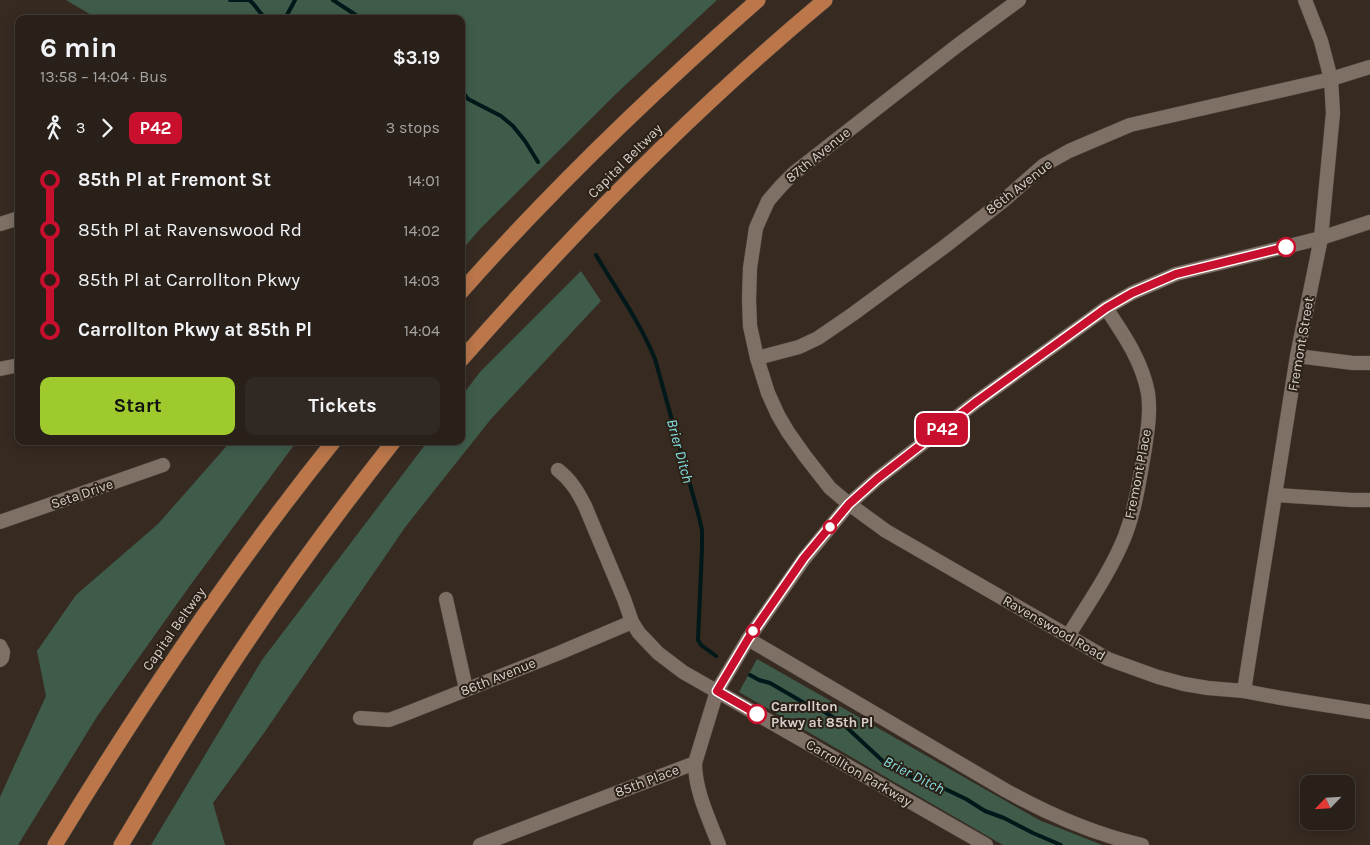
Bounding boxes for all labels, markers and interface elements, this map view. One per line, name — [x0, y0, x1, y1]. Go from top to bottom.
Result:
text: 6 min — [40, 31, 117, 64]
text: $3.19 — [393, 47, 440, 69]
text: 13:58 – 14:04 · Bus — [40, 67, 167, 86]
icon: walk — [40, 114, 68, 142]
icon: forward — [93, 114, 121, 142]
text: P42 — [139, 117, 172, 139]
text: 3 — [76, 118, 85, 137]
text: 3 stops — [386, 118, 440, 137]
street label: Capital Beltway — [584, 120, 666, 202]
street label: 87th Avenue — [782, 124, 854, 186]
street label: 86th Avenue — [982, 156, 1056, 218]
text: 85th Pl at Fremont St — [78, 169, 271, 191]
text: 14:01 — [407, 171, 440, 190]
text: 85th Pl at Ravenswood Rd — [78, 219, 302, 241]
text: 14:02 — [403, 221, 440, 240]
unlabelled marker — [1276, 237, 1296, 257]
text: 85th Pl at Carrollton Pkwy — [78, 269, 300, 291]
text: 14:03 — [403, 271, 440, 290]
street label: Fremont Street — [1284, 295, 1318, 393]
text: Carrollton Pkwy at 85th Pl — [78, 319, 312, 341]
text: 14:04 — [404, 321, 440, 340]
button: Start — [40, 377, 235, 435]
button: Tickets — [245, 377, 440, 435]
line badge: P42 — [913, 413, 971, 445]
water label: Brier Ditch — [663, 417, 697, 485]
text: P42 — [926, 418, 958, 440]
street label: Fremont Place — [1121, 428, 1155, 520]
street label: Seta Drive — [49, 475, 115, 513]
unlabelled marker — [823, 520, 837, 534]
street label: Capital Beltway — [139, 583, 209, 674]
street label: Ravenswood Road — [1000, 592, 1108, 664]
unlabelled marker — [746, 624, 760, 638]
street label: 86th Avenue — [458, 654, 538, 700]
place label: Carrollton Pkwy at 85th Pl — [771, 698, 873, 731]
marker: Carrollton Pkwy at 85th Pl — [747, 704, 767, 724]
street label: Carrollton Parkway — [803, 736, 915, 810]
water label: Brier Ditch — [881, 752, 947, 798]
street label: 85th Place — [613, 761, 681, 801]
north arrow — [1300, 775, 1355, 830]
map controls — [1300, 775, 1355, 830]

